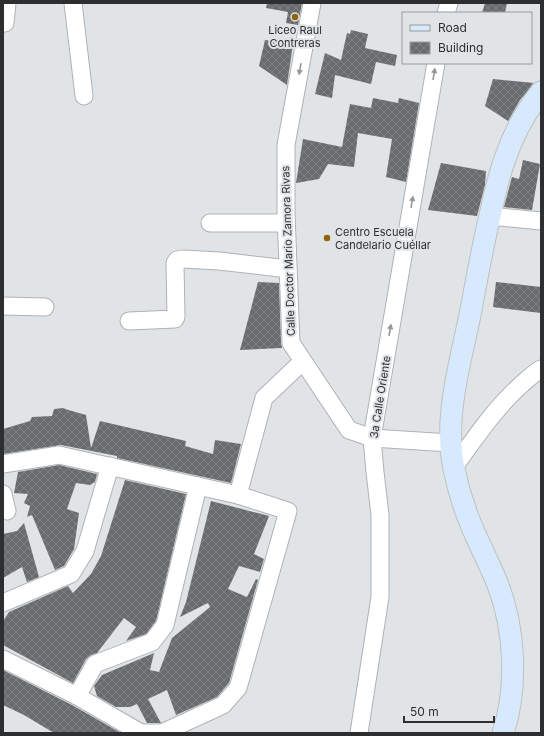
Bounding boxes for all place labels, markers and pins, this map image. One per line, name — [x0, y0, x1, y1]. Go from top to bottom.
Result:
marker: Liceo Raul Contreras — [290, 12, 300, 22]
place label: Liceo Raul Contreras — [268, 23, 322, 50]
place label: Centro Escuela Candelario Cuéllar — [335, 225, 431, 252]
marker: Centro Escuela Candelario Cuéllar — [322, 233, 332, 243]

